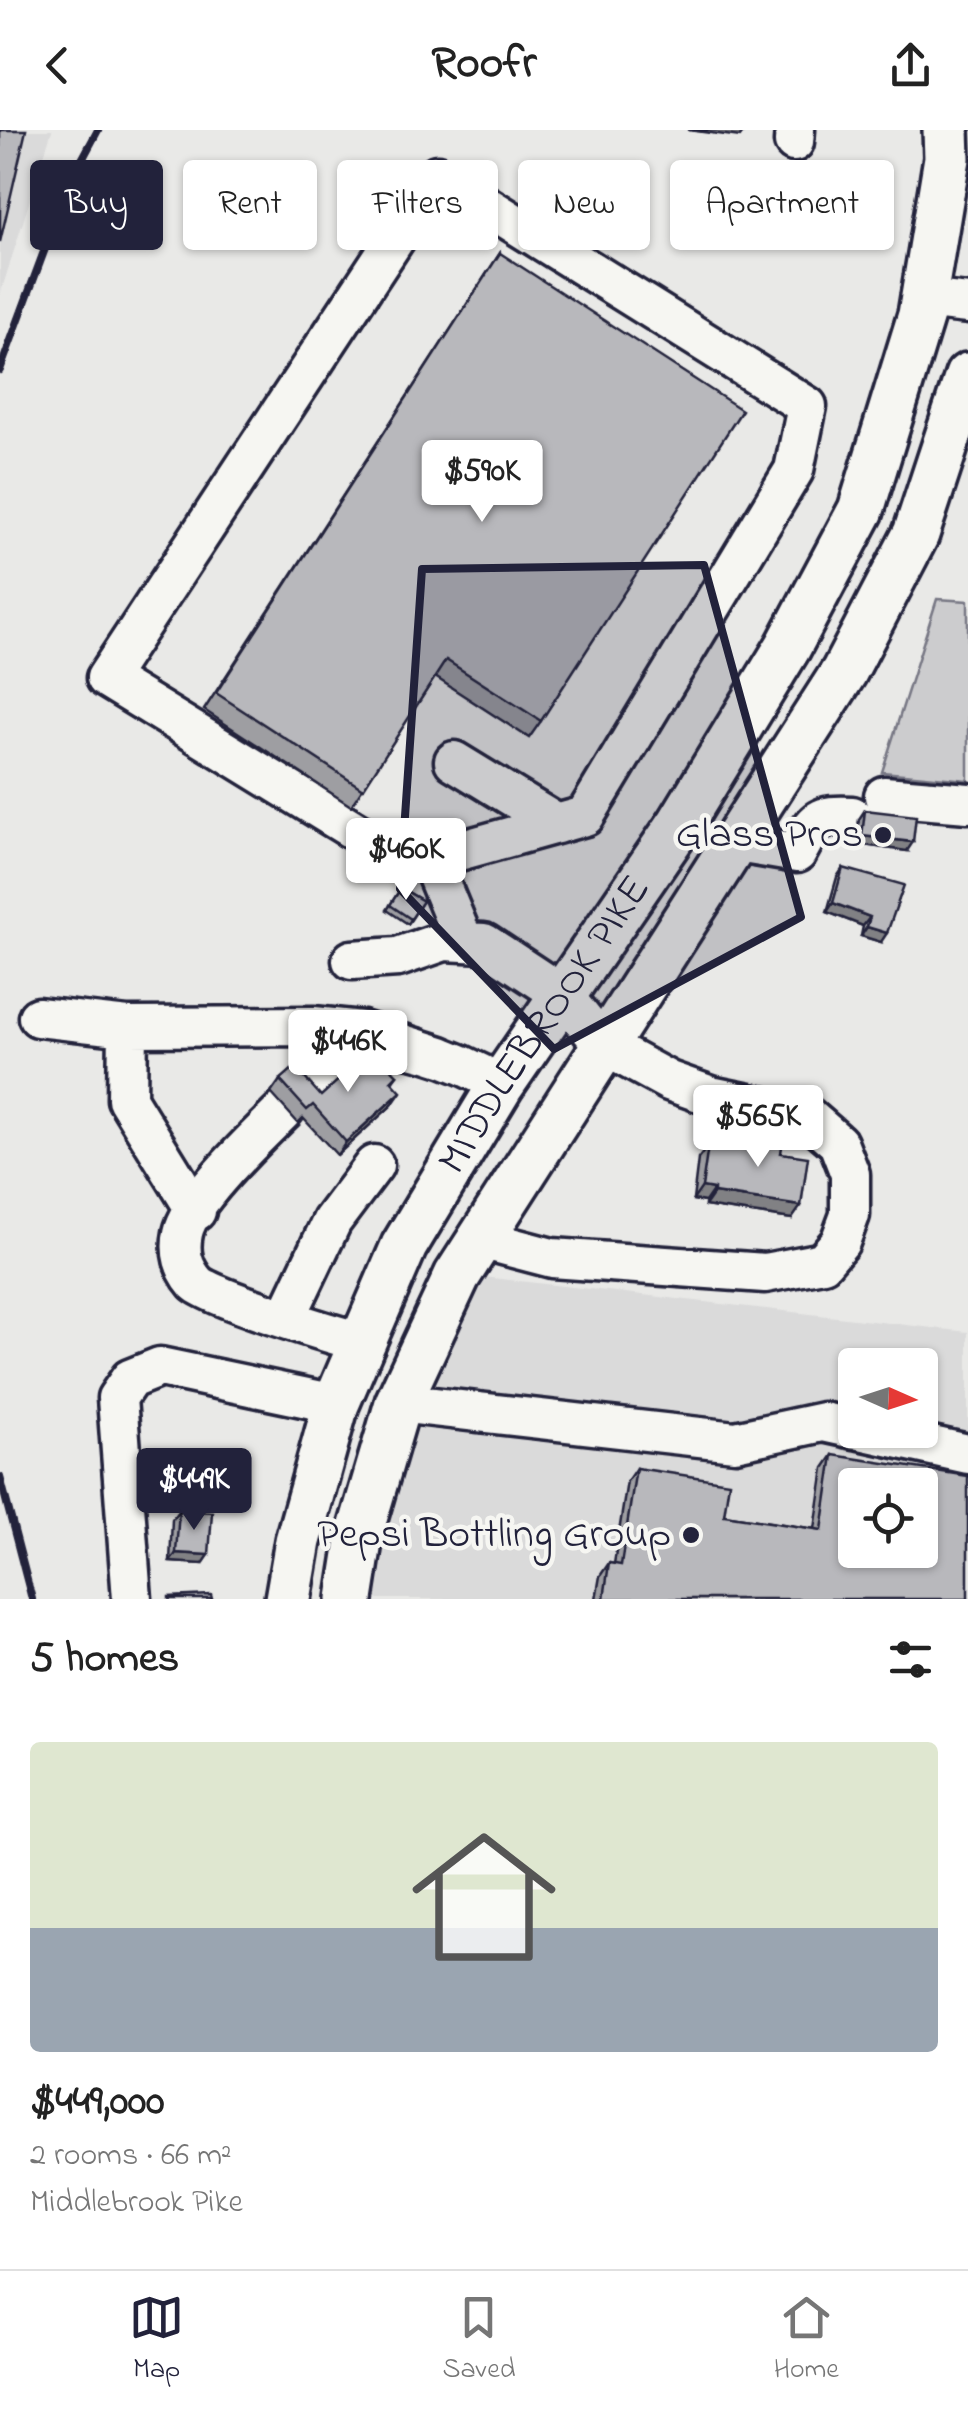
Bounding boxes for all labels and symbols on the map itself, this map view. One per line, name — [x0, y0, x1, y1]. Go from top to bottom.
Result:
pin: $590K — [412, 440, 552, 525]
place label: Glass Pros — [676, 805, 863, 866]
pin: $460K — [336, 818, 476, 903]
marker: Glass Pros — [872, 824, 894, 846]
street label: MIDDLEBROOK PIKE — [423, 863, 666, 1186]
pin: $446K — [278, 1010, 418, 1095]
pin: $565K — [688, 1085, 828, 1170]
north arrow — [838, 1348, 938, 1448]
pin: $449K — [124, 1448, 264, 1533]
place label: Pepsi Bottling Group — [317, 1505, 671, 1566]
marker: Pepsi Bottling Group — [680, 1524, 702, 1546]

